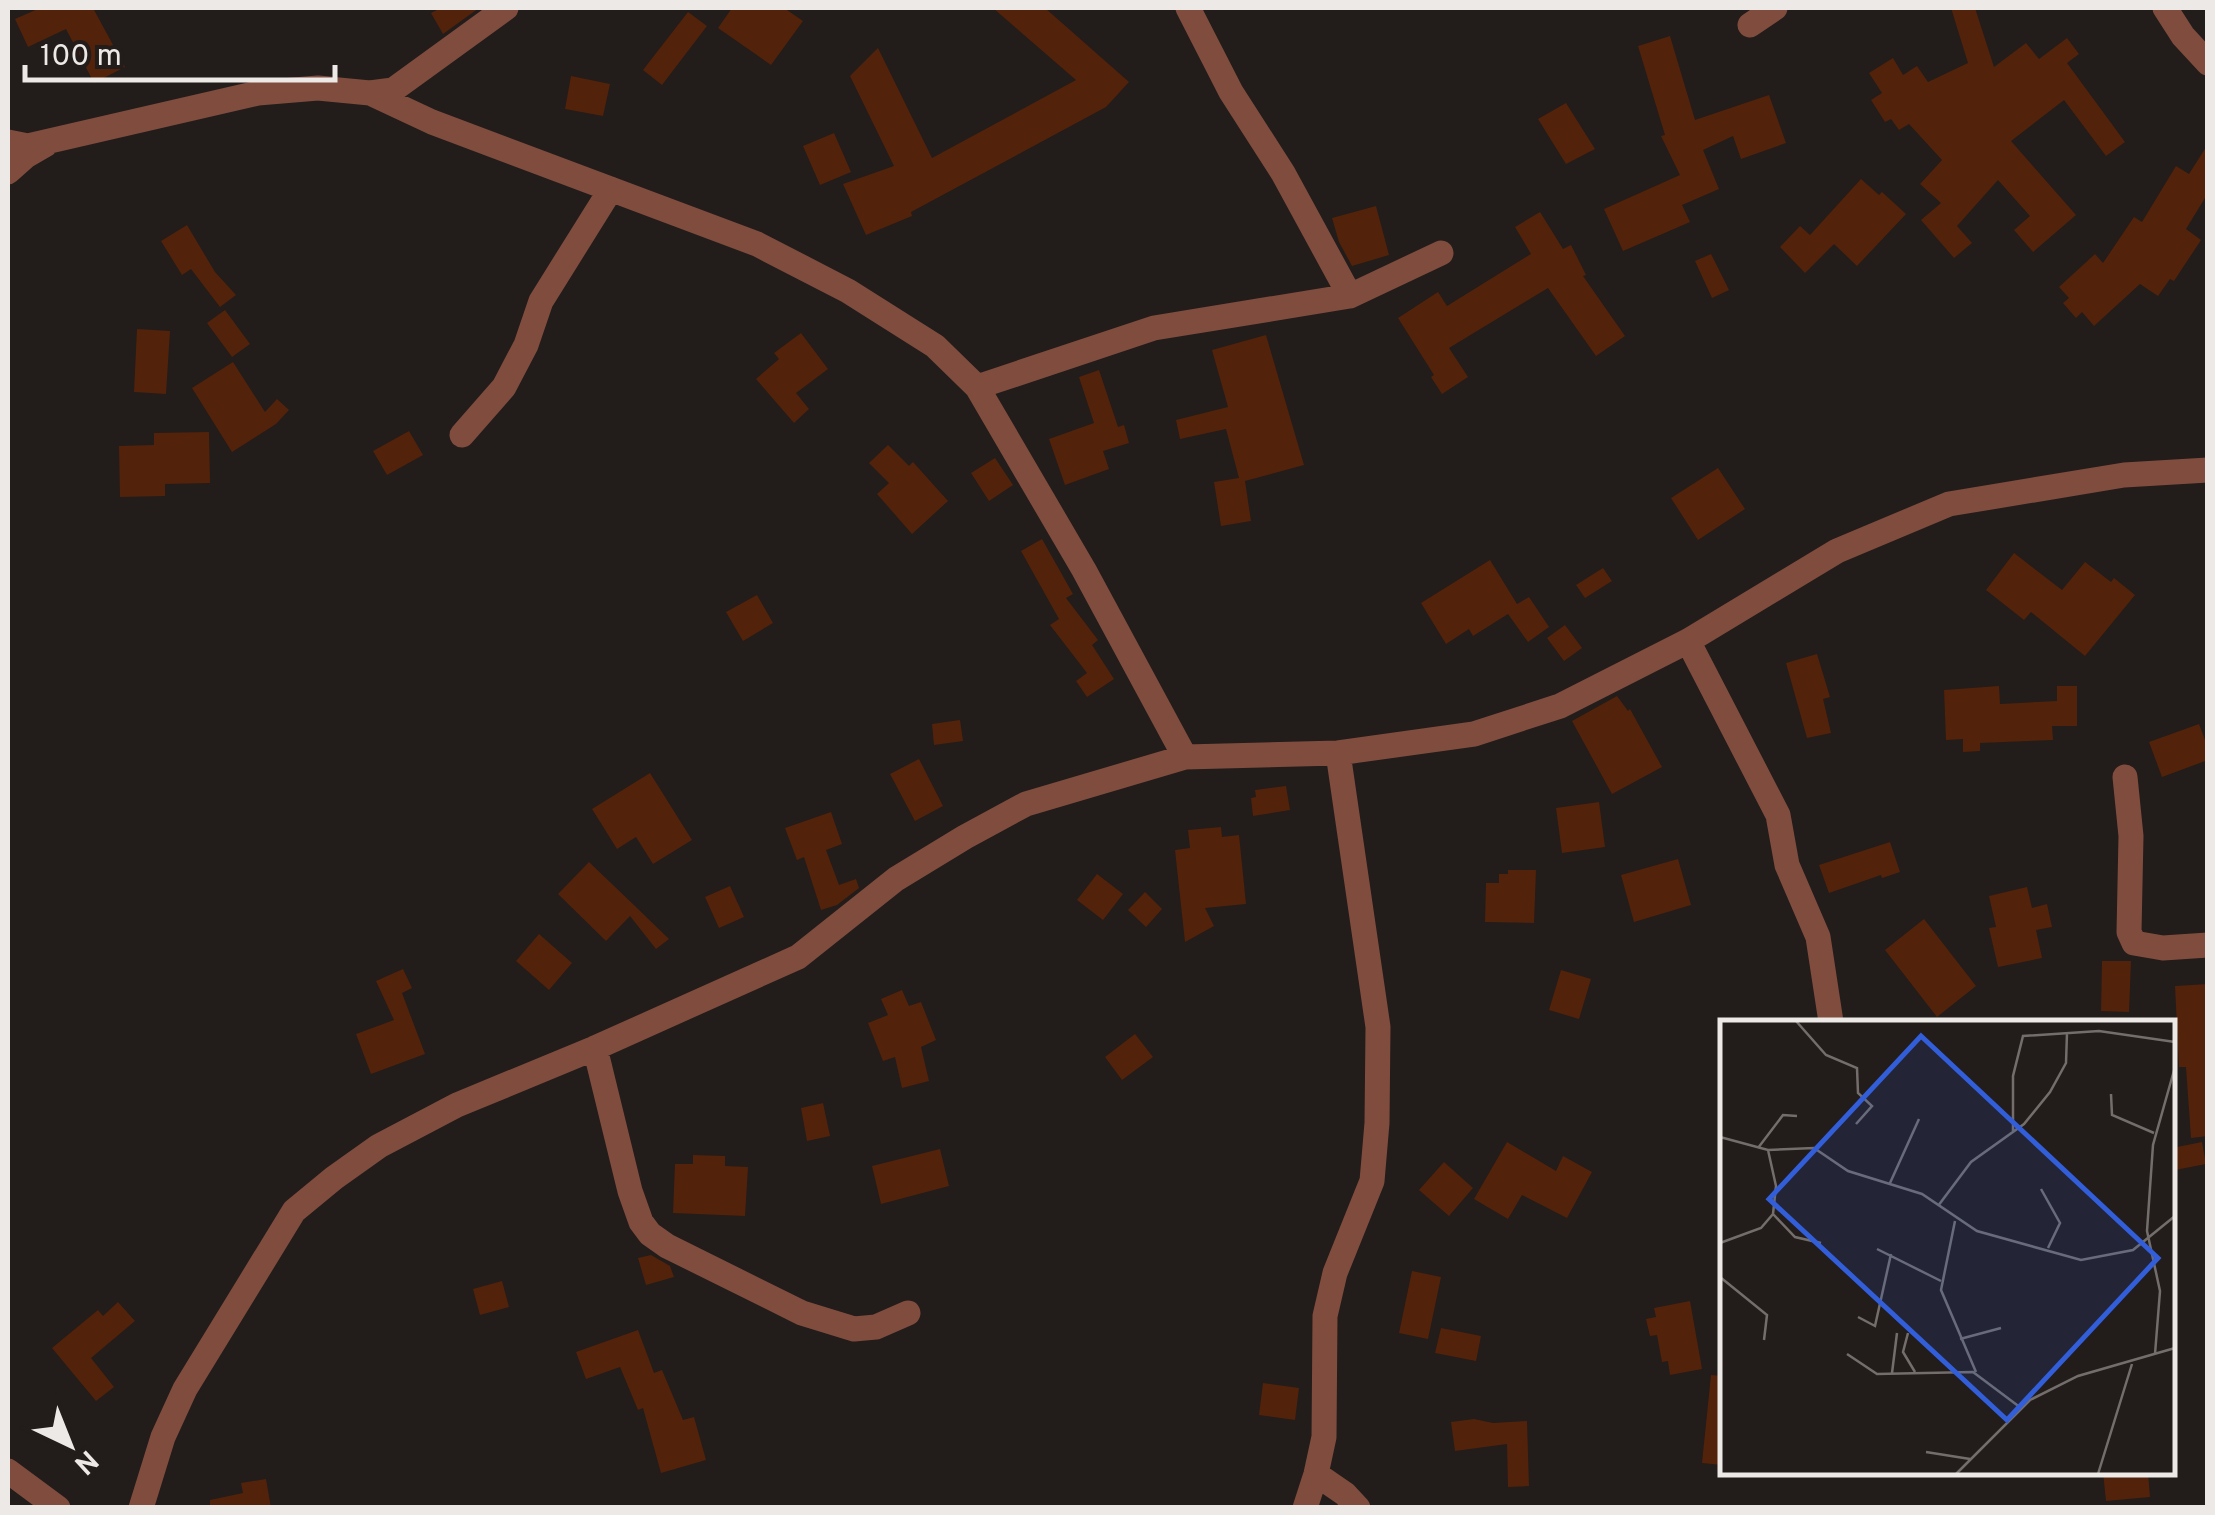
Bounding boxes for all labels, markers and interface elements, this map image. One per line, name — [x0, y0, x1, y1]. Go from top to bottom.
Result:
scale bar — [25, 20, 335, 82]
text: 100 m — [40, 39, 122, 76]
inset map — [1720, 1020, 2175, 1475]
north arrow — [20, 1395, 120, 1495]
text: N — [65, 1441, 105, 1481]

